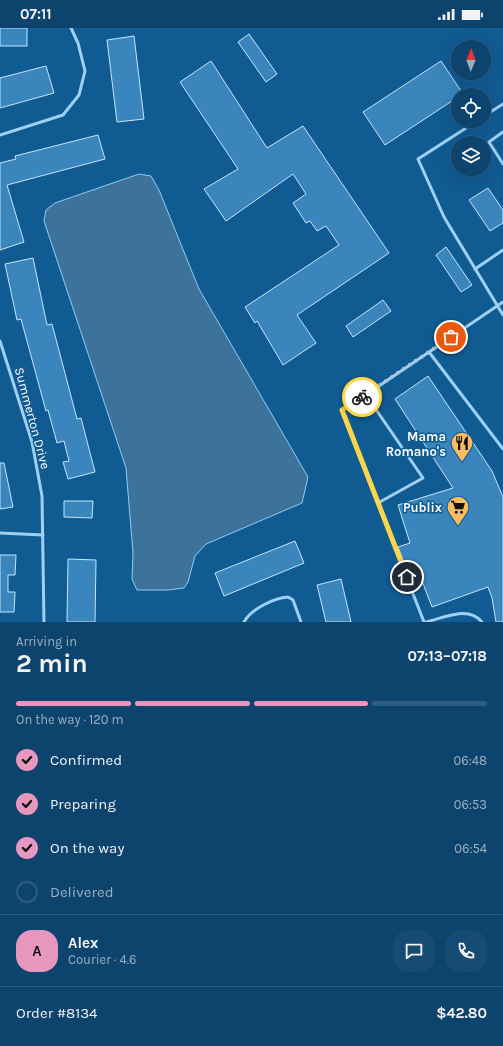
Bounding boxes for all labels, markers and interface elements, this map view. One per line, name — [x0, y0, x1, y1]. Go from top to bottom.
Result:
text: 07:11 — [20, 5, 52, 23]
north arrow — [451, 40, 491, 80]
map controls — [451, 40, 491, 176]
button: locate — [451, 88, 491, 128]
button: layers — [451, 136, 491, 176]
pin — [434, 320, 468, 354]
icon: bag — [440, 326, 462, 348]
street label: Summerton Drive — [12, 366, 53, 471]
courier — [342, 377, 382, 417]
icon: bike — [351, 386, 373, 408]
place label: Mama Romano's — [386, 429, 446, 459]
restaurant icon: Mama Romano's — [449, 430, 475, 463]
supermarket icon: Publix — [445, 494, 471, 527]
place label: Publix — [403, 500, 442, 515]
pin — [390, 560, 424, 594]
icon: home — [396, 566, 418, 588]
text: Arriving in — [16, 634, 77, 649]
text: 07:13–07:18 — [407, 647, 487, 665]
text: 2 min — [16, 648, 88, 679]
text: On the way · 120 m — [16, 712, 124, 727]
icon: check — [16, 749, 38, 771]
text: Confirmed — [50, 751, 122, 769]
text: 06:48 — [454, 753, 487, 768]
icon: check — [16, 793, 38, 815]
text: Preparing — [50, 795, 116, 813]
text: 06:53 — [454, 797, 487, 812]
icon: check — [16, 837, 38, 859]
text: On the way — [50, 839, 124, 857]
text: 06:54 — [454, 841, 487, 856]
text: Delivered — [50, 883, 114, 901]
button: chat — [393, 930, 435, 972]
button: phone — [445, 930, 487, 972]
text: Alex — [68, 934, 98, 952]
text: A — [32, 942, 42, 960]
text: Courier · 4.6 — [68, 952, 136, 967]
text: Order #8134 — [16, 1004, 97, 1022]
text: $42.80 — [436, 1004, 487, 1022]

